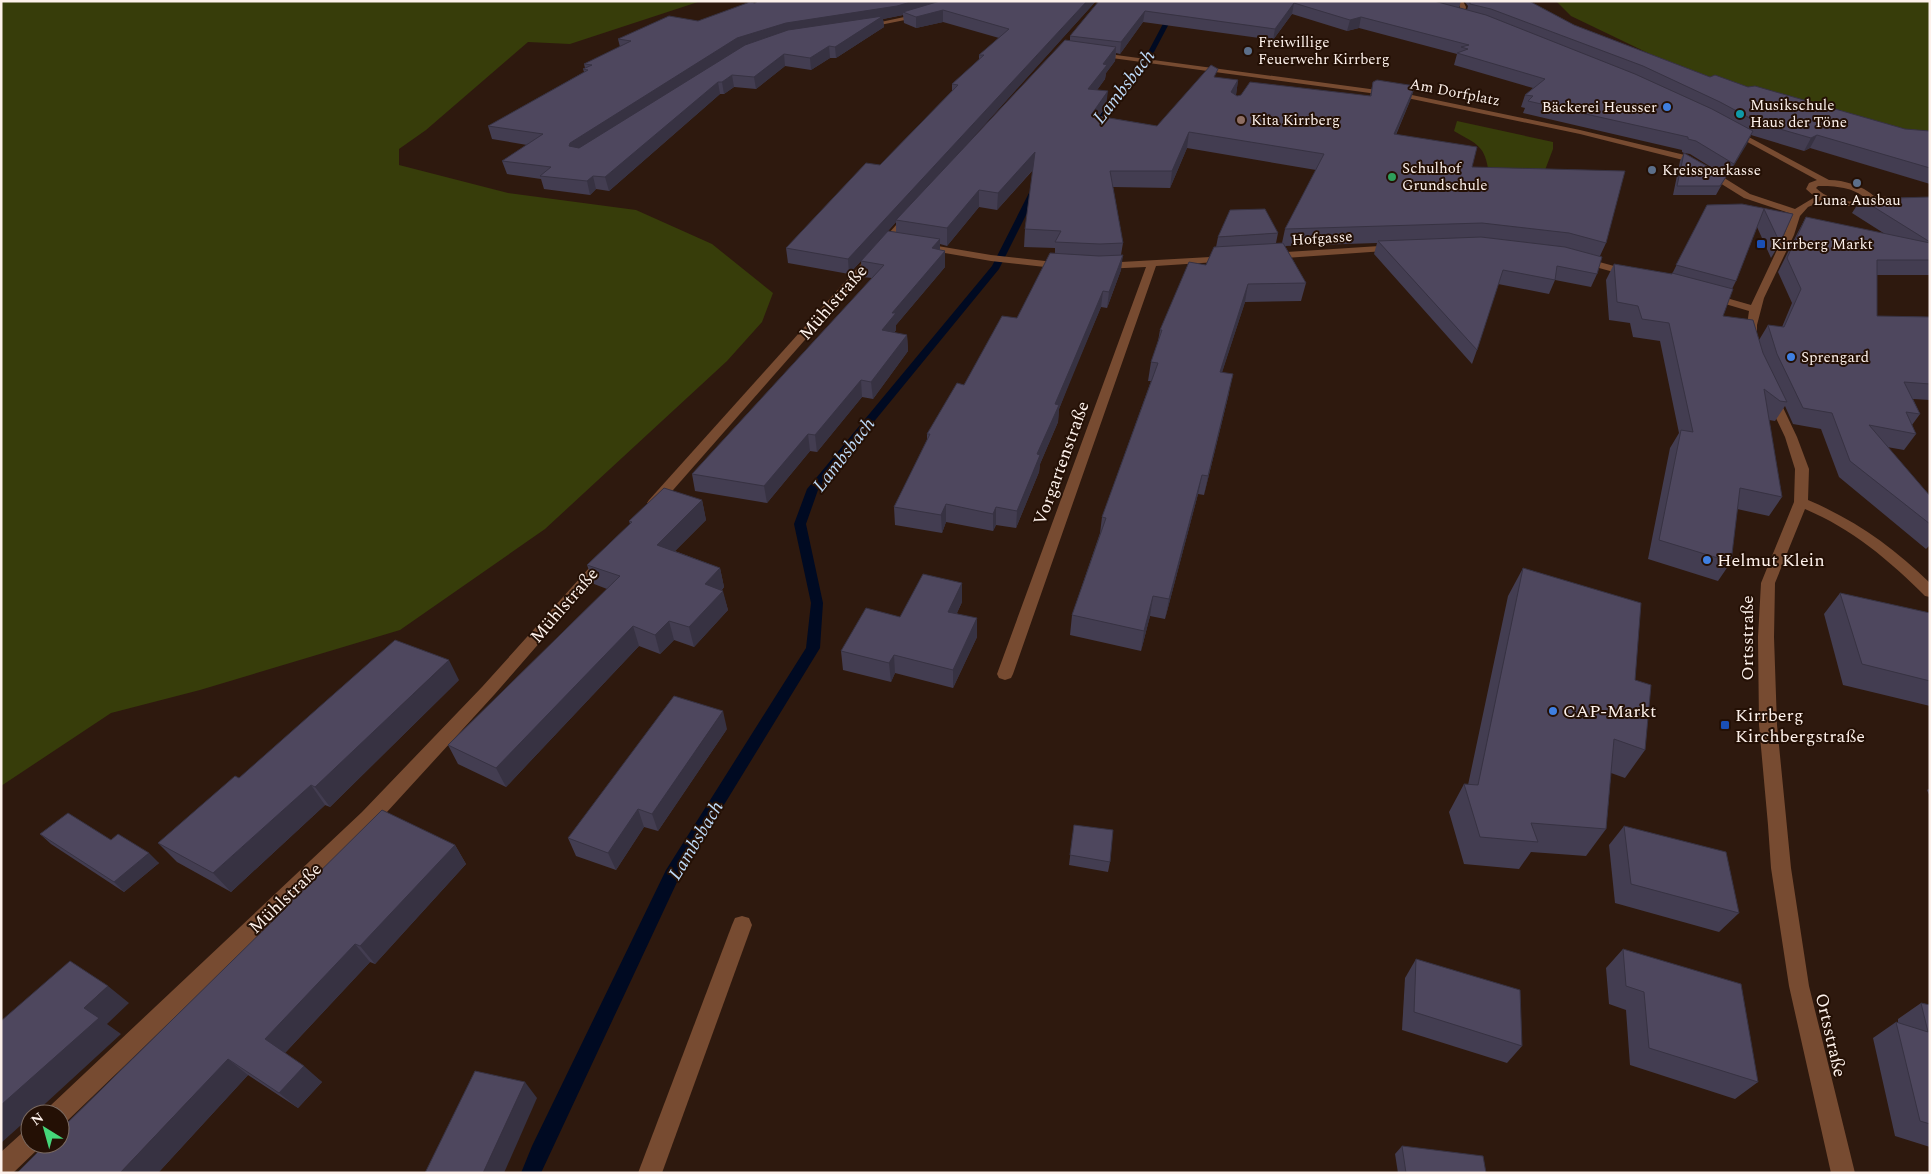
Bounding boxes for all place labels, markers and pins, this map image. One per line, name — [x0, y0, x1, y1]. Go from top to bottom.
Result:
place label: Freiwillige Feuerwehr Kirrberg — [1258, 31, 1390, 71]
marker: Freiwillige Feuerwehr Kirrberg — [1242, 45, 1254, 57]
place label: Musikschule Haus der Töne — [1750, 94, 1847, 134]
place label: Bäckerei Heusser — [1542, 96, 1657, 119]
marker: Bäckerei Heusser — [1661, 101, 1673, 113]
marker: Musikschule Haus der Töne — [1734, 108, 1746, 120]
place label: Kita Kirrberg — [1251, 109, 1340, 132]
marker: Kita Kirrberg — [1235, 114, 1247, 126]
place label: Schulhof Grundschule — [1402, 157, 1488, 197]
place label: Kreissparkasse — [1662, 159, 1761, 182]
marker: Kreissparkasse — [1646, 164, 1658, 176]
marker: Schulhof Grundschule — [1386, 171, 1398, 183]
marker: Luna Ausbau — [1851, 177, 1863, 189]
place label: Luna Ausbau — [1813, 189, 1901, 212]
place label: Kirrberg Markt — [1771, 233, 1873, 256]
marker: Kirrberg Markt — [1755, 238, 1767, 250]
place label: Sprengard — [1801, 346, 1869, 369]
marker: Sprengard — [1785, 351, 1797, 363]
place label: Helmut Klein — [1717, 547, 1825, 574]
marker: Helmut Klein — [1701, 554, 1713, 566]
place label: CAP-Markt — [1563, 698, 1656, 725]
place label: Kirrberg Kirchbergstraße — [1735, 702, 1865, 750]
marker: CAP-Markt — [1547, 705, 1559, 717]
marker: Kirrberg Kirchbergstraße — [1719, 719, 1731, 731]

